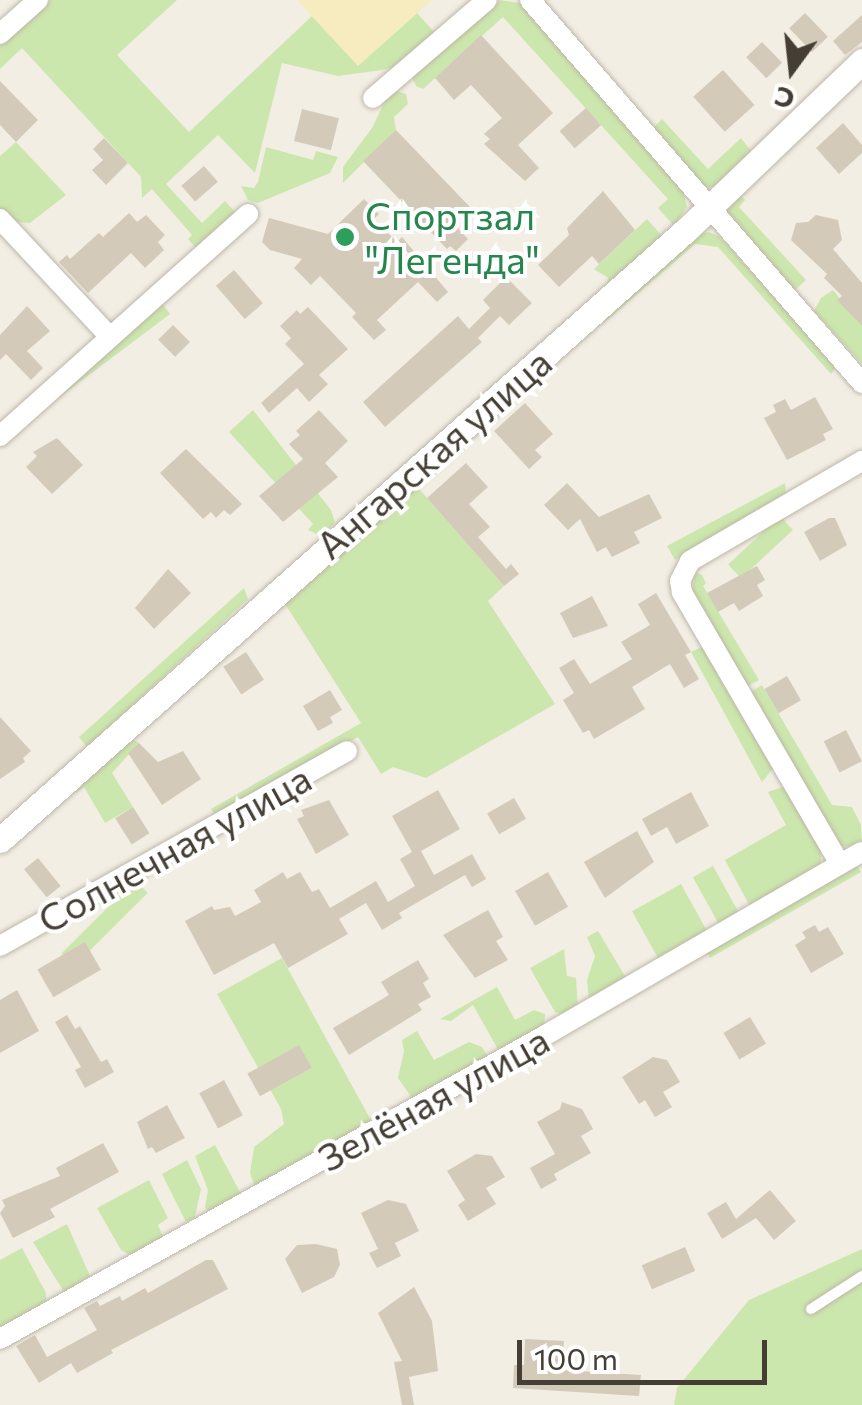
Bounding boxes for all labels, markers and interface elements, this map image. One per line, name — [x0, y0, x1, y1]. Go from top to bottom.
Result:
north arrow — [742, 20, 842, 120]
text: С — [771, 80, 798, 118]
place label: Спортзал "Легенда" — [365, 192, 540, 282]
marker: Спортзал "Легенда" — [334, 226, 356, 248]
street label: Ангарская улица — [306, 339, 560, 567]
street label: Солнечная улица — [30, 754, 318, 942]
street label: Зелёная улица — [310, 1016, 556, 1180]
scale bar — [522, 1320, 772, 1382]
text: 100 m — [534, 1339, 618, 1376]

